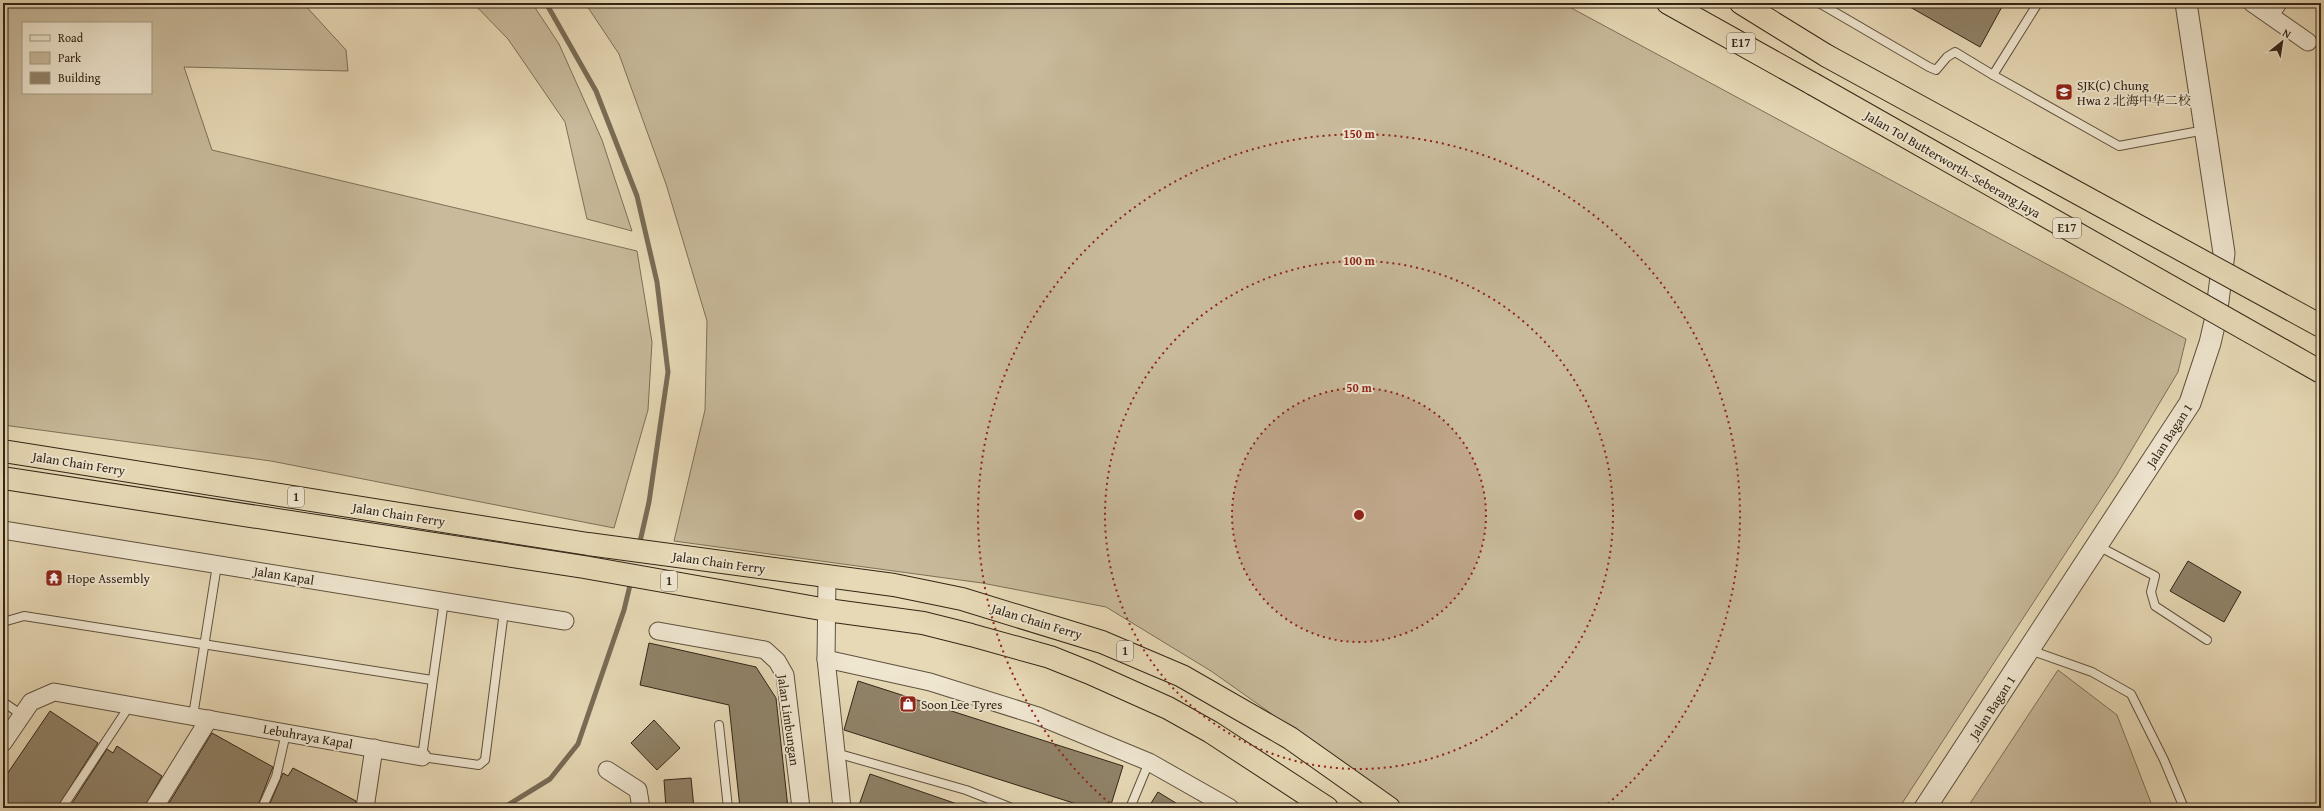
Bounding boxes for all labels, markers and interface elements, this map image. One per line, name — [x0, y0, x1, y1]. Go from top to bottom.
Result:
legend — [22, 22, 152, 94]
north arrow — [2262, 22, 2302, 62]
text: N — [2280, 25, 2295, 42]
text: Road — [58, 29, 84, 46]
road number: E17 — [1727, 33, 1755, 53]
text: Park — [58, 49, 82, 66]
text: Building — [58, 69, 101, 86]
place label: SJK(C) Chung Hwa 2 北海中华二校 — [2077, 76, 2191, 110]
school or university icon: SJK(C) Chung Hwa 2 北海中华二校 — [2054, 82, 2074, 102]
street label: Jalan Tol Butterworth–Seberang Jaya — [1860, 105, 2045, 223]
text: 150 m — [1343, 125, 1376, 142]
road number: E17 — [2053, 218, 2081, 238]
text: 100 m — [1343, 252, 1376, 269]
text: 50 m — [1346, 379, 1372, 396]
street label: Jalan Bagan 1 — [2141, 400, 2197, 473]
street label: Jalan Chain Ferry — [29, 446, 127, 480]
road number: 1 — [288, 487, 304, 507]
street label: Jalan Chain Ferry — [349, 497, 447, 531]
centre of rings — [1352, 508, 1366, 522]
street label: Jalan Chain Ferry — [669, 546, 767, 578]
street label: Jalan Kapal — [250, 561, 316, 590]
temple icon: Hope Assembly — [44, 568, 64, 588]
place label: Hope Assembly — [67, 569, 151, 588]
road number: 1 — [661, 571, 677, 591]
street label: Jalan Chain Ferry — [987, 598, 1085, 644]
road number: 1 — [1117, 641, 1133, 661]
street label: Jalan Limbungan — [772, 671, 804, 768]
street label: Jalan Bagan 1 — [1964, 672, 2020, 745]
shop icon: Soon Lee Tyres — [898, 694, 918, 714]
place label: Soon Lee Tyres — [921, 695, 1002, 714]
street label: Lebuhraya Kapal — [262, 719, 355, 754]

